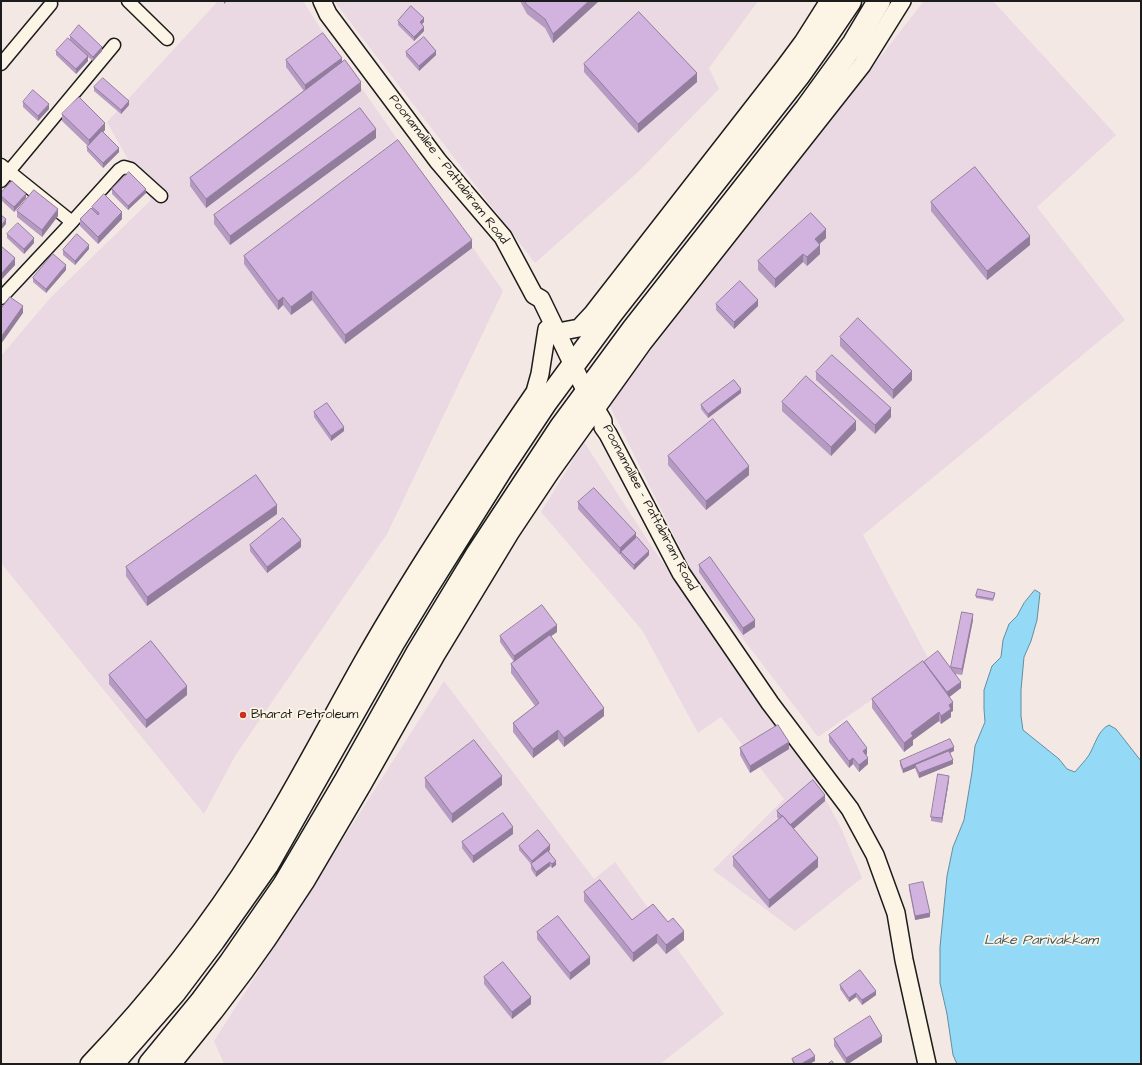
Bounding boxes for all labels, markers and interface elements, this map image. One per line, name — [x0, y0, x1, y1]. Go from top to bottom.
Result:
street label: Poonamallee - Pattabiram Road — [385, 92, 511, 248]
street label: Poonamallee - Pattabiram Road — [599, 422, 699, 594]
place label: Bharat Petroleum — [251, 707, 358, 723]
marker: Bharat Petroleum — [238, 710, 248, 720]
water label: Lake Parivakkam — [984, 933, 1098, 949]

